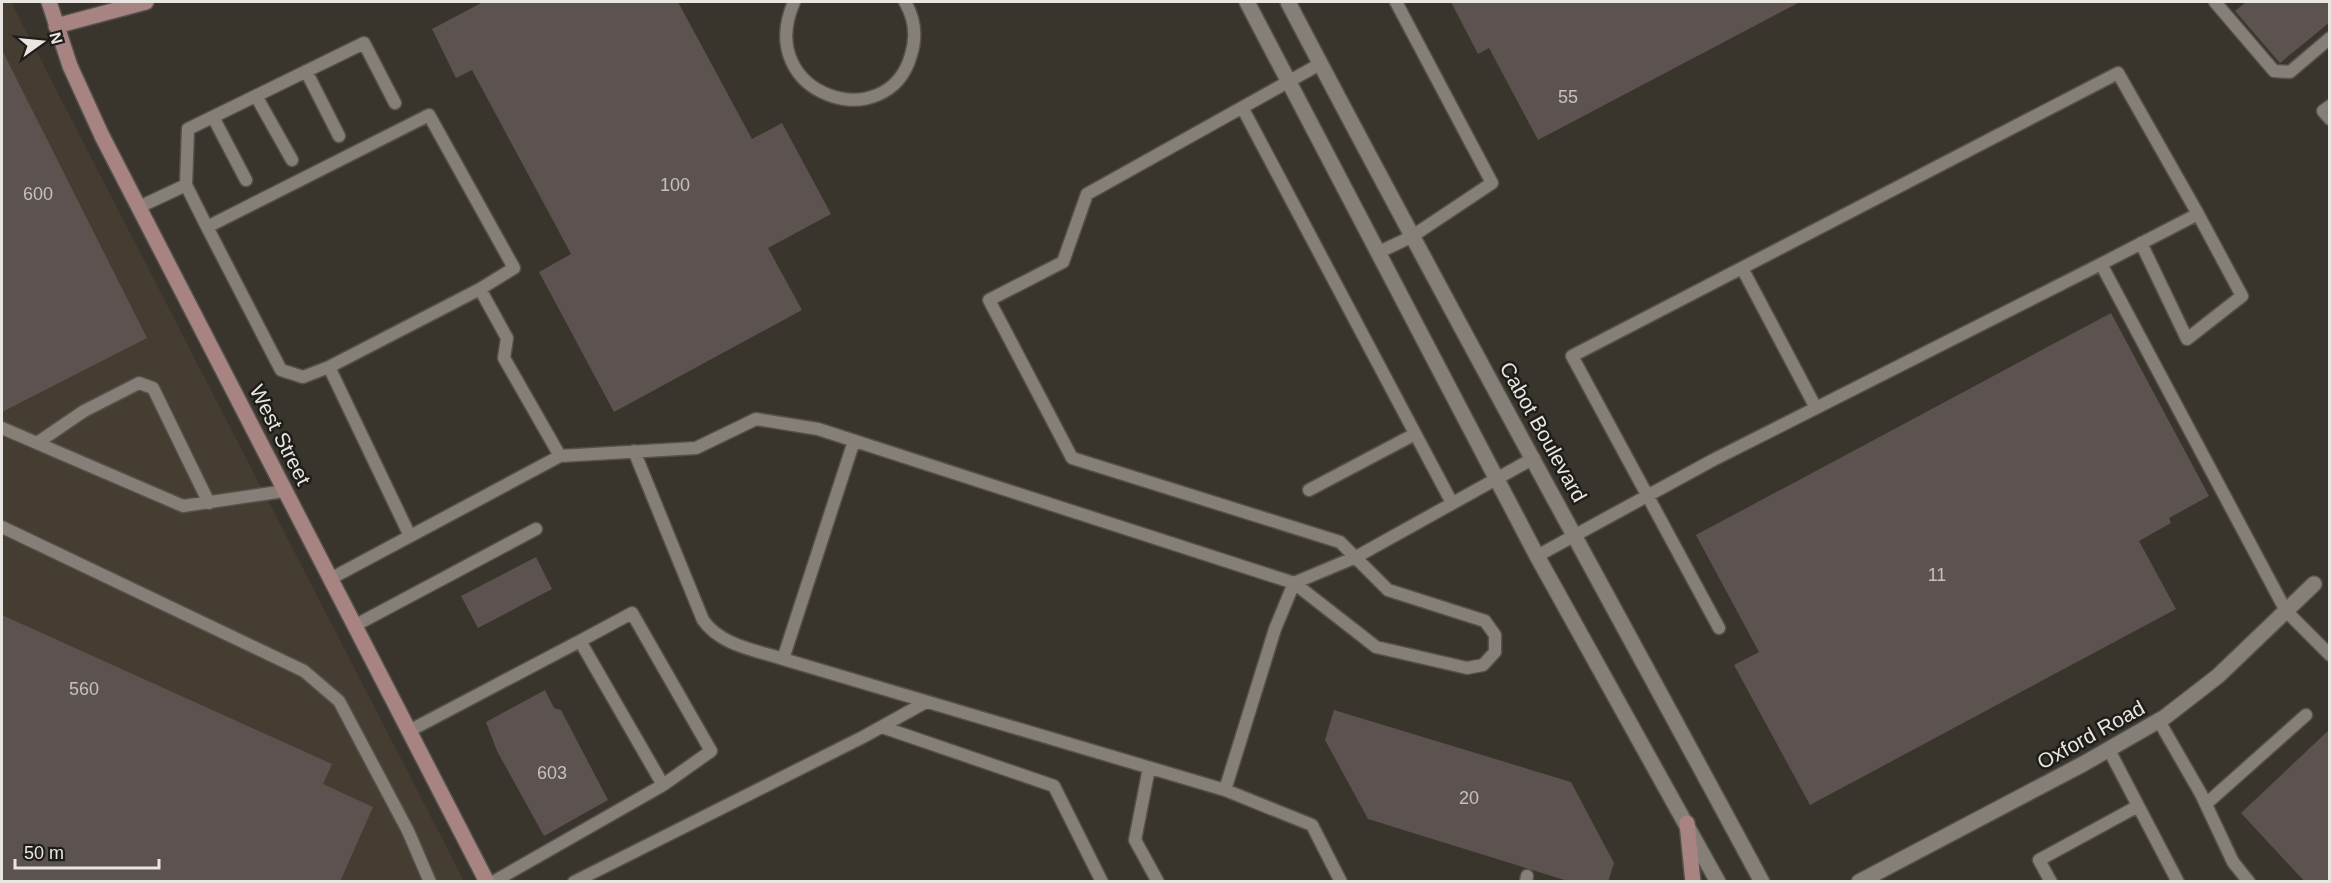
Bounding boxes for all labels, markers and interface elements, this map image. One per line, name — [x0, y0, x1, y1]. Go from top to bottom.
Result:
north arrow — [12, 12, 72, 72]
text: N — [46, 30, 66, 46]
house number: 55 — [1558, 87, 1578, 107]
house number: 100 — [660, 175, 690, 195]
house number: 600 — [23, 184, 53, 204]
street label: Cabot Boulevard — [1495, 358, 1591, 506]
street label: West Street — [245, 381, 316, 489]
house number: 11 — [1928, 565, 1946, 585]
house number: 560 — [69, 679, 99, 699]
street label: Oxford Road — [2033, 696, 2148, 773]
house number: 603 — [537, 763, 567, 783]
house number: 20 — [1459, 788, 1479, 808]
scale bar — [15, 832, 159, 870]
text: 50 m — [24, 843, 64, 863]

